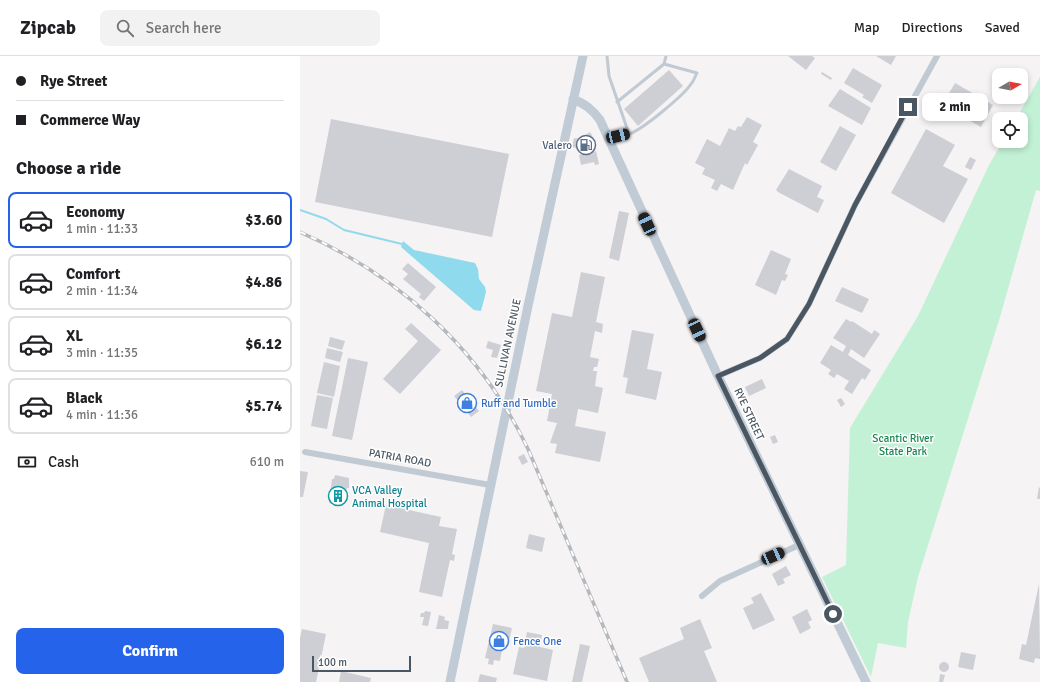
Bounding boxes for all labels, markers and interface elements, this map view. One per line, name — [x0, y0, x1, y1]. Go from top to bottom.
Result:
search box — [100, 10, 380, 46]
text: Zipcab — [20, 16, 76, 40]
icon: search — [114, 17, 136, 39]
text: Search here — [146, 19, 221, 37]
text: Map — [854, 19, 880, 36]
text: Directions — [902, 19, 963, 36]
text: Saved — [985, 19, 1020, 36]
north arrow — [992, 68, 1028, 104]
map controls — [992, 68, 1028, 148]
text: Rye Street — [40, 72, 107, 90]
callout: 2 min — [922, 93, 988, 121]
route end — [899, 98, 917, 116]
text: 2 min — [939, 99, 971, 115]
text: Commerce Way — [40, 111, 140, 129]
button: locate — [992, 112, 1028, 148]
car — [605, 127, 631, 145]
fuel station icon: Valero — [575, 134, 597, 156]
place label: Valero — [542, 139, 572, 152]
text: Choose a ride — [16, 157, 121, 179]
icon: car — [18, 202, 54, 238]
text: Economy — [66, 203, 125, 221]
text: $3.60 — [245, 211, 282, 229]
car — [636, 211, 658, 237]
text: 1 min · 11:33 — [66, 221, 138, 237]
icon: car — [18, 264, 54, 300]
text: Comfort — [66, 265, 120, 283]
text: $4.86 — [245, 273, 282, 291]
text: 2 min · 11:34 — [66, 283, 138, 299]
street label: SULLIVAN AVENUE — [492, 298, 524, 388]
car — [686, 317, 708, 343]
icon: car — [18, 326, 54, 362]
text: XL — [66, 327, 83, 345]
text: $6.12 — [245, 335, 282, 353]
text: 3 min · 11:35 — [66, 345, 138, 361]
street label: RYE STREET — [731, 386, 767, 443]
icon: car — [18, 388, 54, 424]
text: Black — [66, 389, 103, 407]
shop icon: Ruff and Tumble — [456, 392, 478, 414]
text: $5.74 — [245, 397, 282, 415]
place label: Ruff and Tumble — [481, 397, 556, 410]
text: 4 min · 11:36 — [66, 407, 138, 423]
park label: Scantic River State Park — [872, 432, 934, 458]
street label: PATRIA ROAD — [368, 446, 432, 470]
icon: cash — [16, 451, 38, 473]
text: Cash — [48, 453, 79, 471]
text: 610 m — [250, 454, 284, 470]
place label: VCA Valley Animal Hospital — [352, 484, 427, 510]
building icon: VCA Valley Animal Hospital — [327, 485, 349, 507]
car — [760, 546, 786, 566]
route start — [824, 605, 842, 623]
button: Confirm — [16, 628, 284, 674]
shop icon: Fence One — [488, 630, 510, 652]
place label: Fence One — [513, 635, 562, 648]
scale bar — [312, 654, 411, 673]
text: 100 m — [318, 656, 347, 669]

